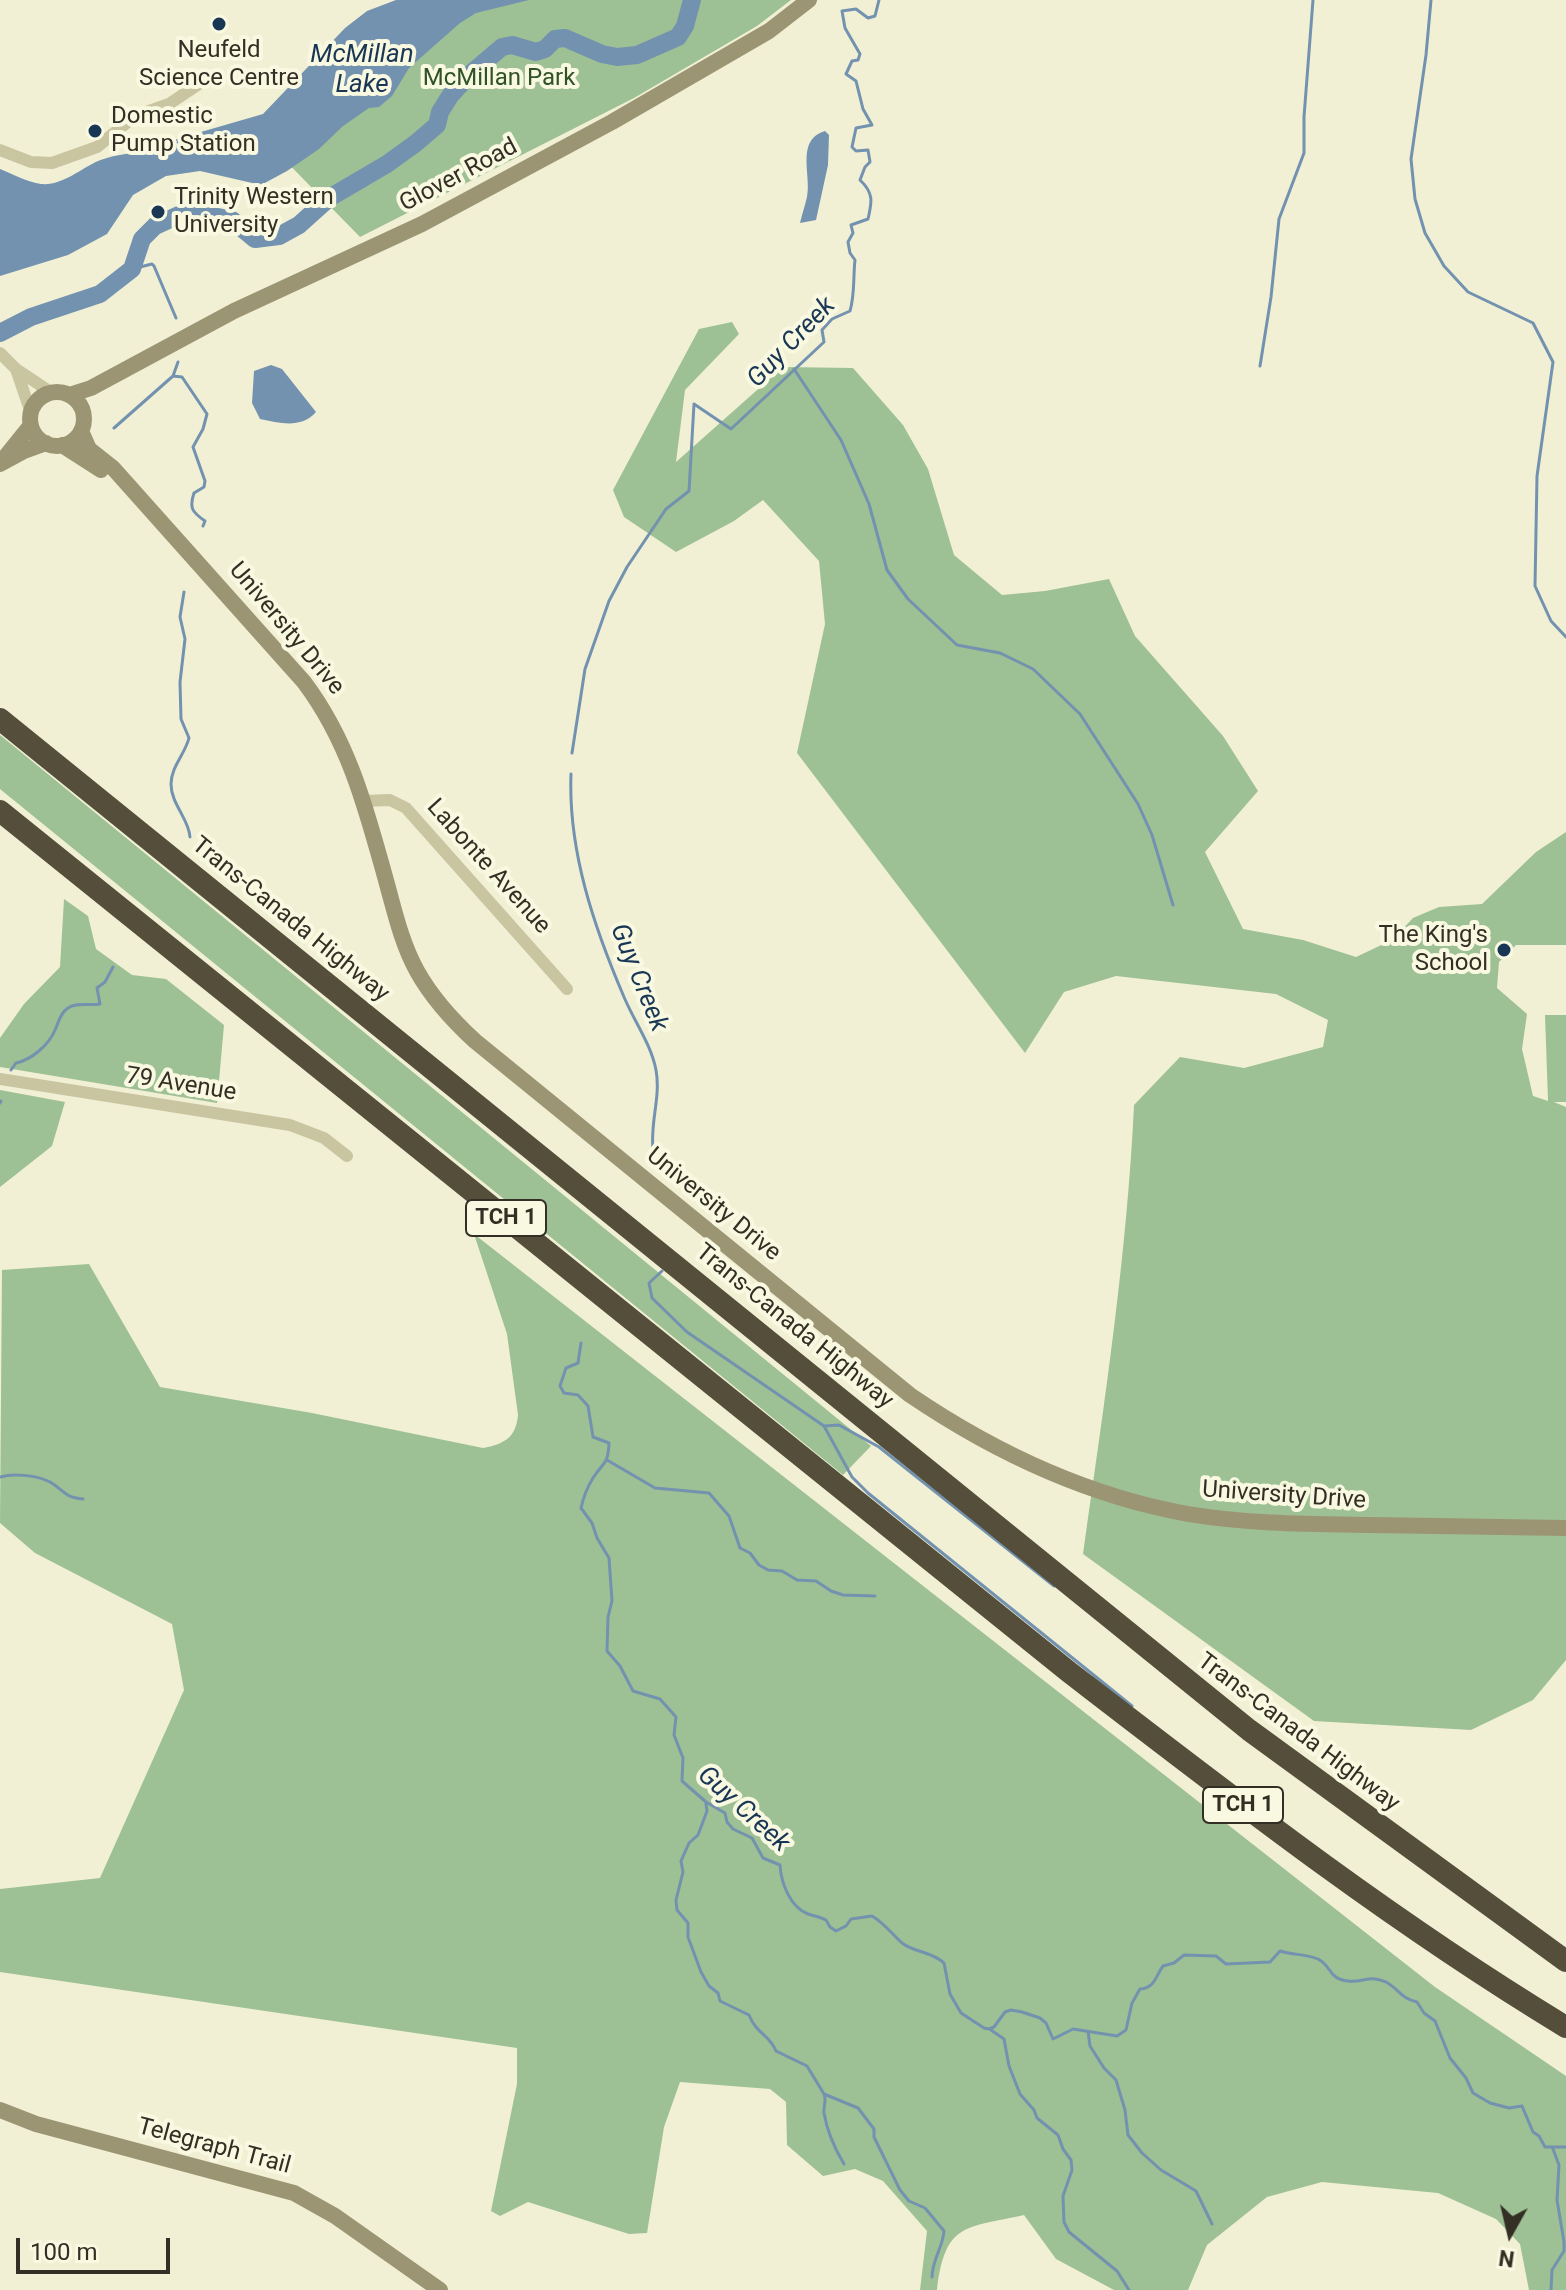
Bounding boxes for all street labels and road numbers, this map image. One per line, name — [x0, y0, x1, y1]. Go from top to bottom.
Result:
street label: Glover Road — [395, 133, 523, 219]
street label: University Drive — [222, 557, 350, 701]
street label: Labonte Avenue — [420, 794, 556, 940]
street label: Trans-Canada Highway — [185, 831, 395, 1009]
street label: 79 Avenue — [124, 1062, 238, 1108]
street label: University Drive — [640, 1142, 786, 1268]
road number: TCH 1 — [466, 1200, 546, 1236]
street label: Trans-Canada Highway — [689, 1238, 899, 1416]
street label: University Drive — [1201, 1476, 1367, 1516]
street label: Trans-Canada Highway — [1191, 1648, 1405, 1818]
road number: TCH 1 — [1203, 1787, 1283, 1823]
street label: Telegraph Trail — [134, 2113, 294, 2181]

